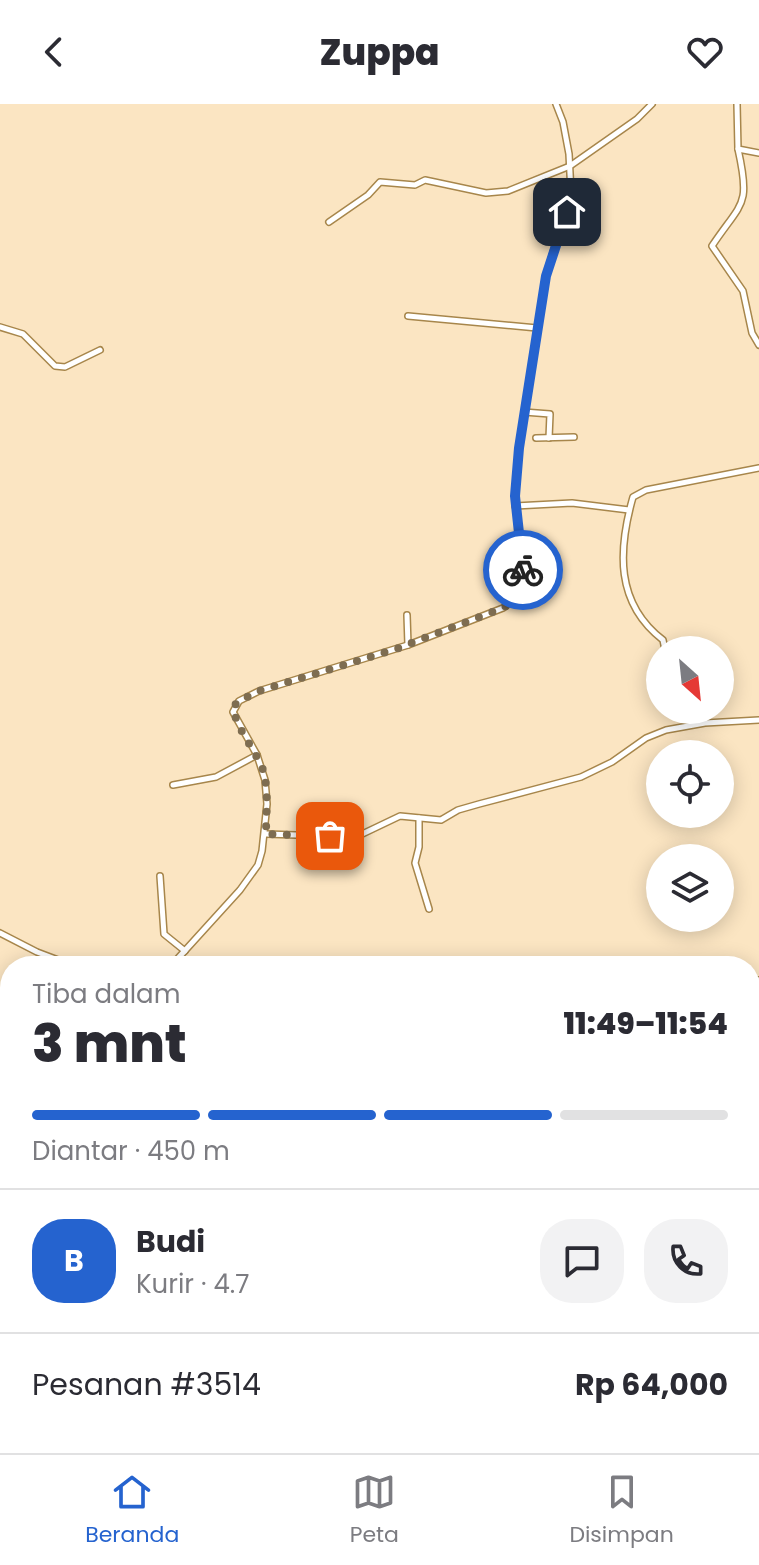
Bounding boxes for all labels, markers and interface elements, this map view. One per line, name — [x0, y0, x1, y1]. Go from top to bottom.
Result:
text: Zuppa — [319, 27, 440, 78]
icon: back — [32, 30, 76, 74]
icon: heart — [683, 30, 727, 74]
pin — [533, 178, 601, 246]
icon: home — [545, 190, 589, 234]
courier — [483, 530, 563, 610]
icon: bike — [501, 548, 545, 592]
north arrow — [646, 636, 734, 724]
map controls — [646, 636, 734, 932]
button: locate — [646, 740, 734, 828]
pin — [296, 802, 364, 870]
icon: bag — [308, 814, 352, 858]
button: layers — [646, 844, 734, 932]
text: Tiba dalam — [32, 976, 180, 1012]
text: 11:49–11:54 — [563, 1002, 728, 1045]
text: 3 mnt — [32, 1007, 187, 1080]
text: Diantar · 450 m — [32, 1133, 230, 1169]
button: chat — [540, 1219, 624, 1303]
button: phone — [644, 1219, 728, 1303]
text: Budi — [136, 1220, 205, 1263]
text: B — [64, 1239, 84, 1282]
text: Kurir · 4.7 — [136, 1266, 249, 1302]
text: Pesanan #3514 — [32, 1363, 261, 1406]
text: Rp 64,000 — [575, 1363, 728, 1406]
tab: Beranda — [85, 1470, 179, 1551]
tab: Peta — [350, 1470, 399, 1551]
tab: Disimpan — [569, 1470, 674, 1551]

